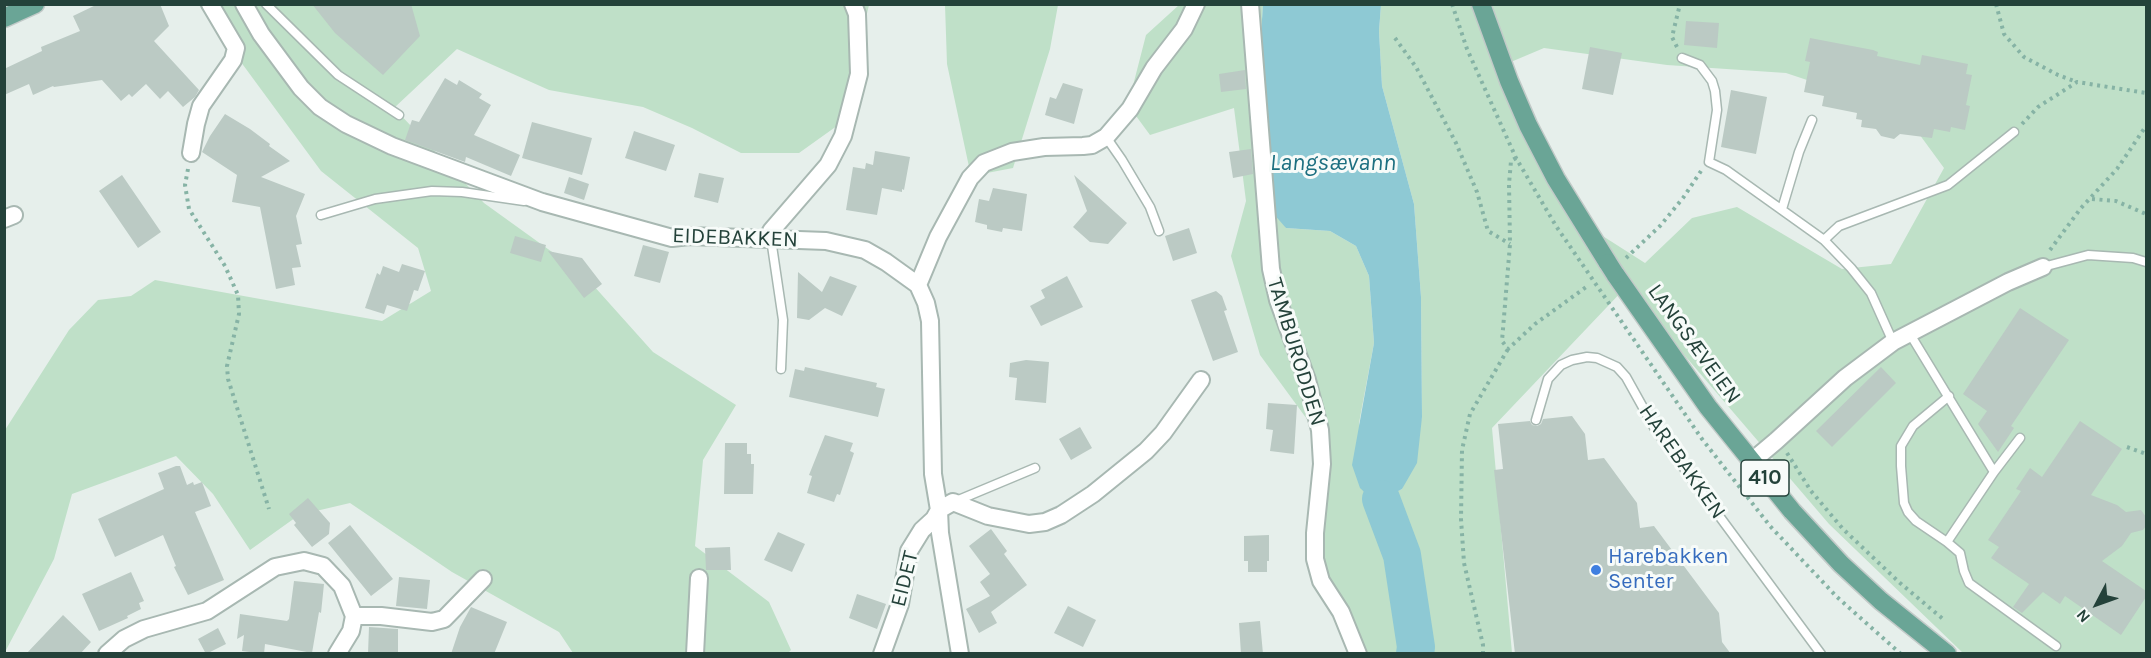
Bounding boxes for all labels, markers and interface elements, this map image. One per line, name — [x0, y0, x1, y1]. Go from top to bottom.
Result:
water label: Langsævann — [1270, 149, 1396, 177]
street label: EIDEBAKKEN — [672, 223, 798, 253]
street label: TAMBURODDEN — [1261, 275, 1331, 429]
street label: LANGSÆVEIEN — [1642, 279, 1746, 409]
street label: HAREBAKKEN — [1633, 400, 1731, 524]
road number: 410 — [1741, 460, 1789, 496]
place label: Harebakken Senter — [1608, 544, 1729, 596]
street label: EIDET — [885, 548, 925, 610]
marker: Harebakken Senter — [1589, 563, 1603, 577]
north arrow — [2067, 574, 2127, 634]
text: N — [2072, 606, 2094, 627]

